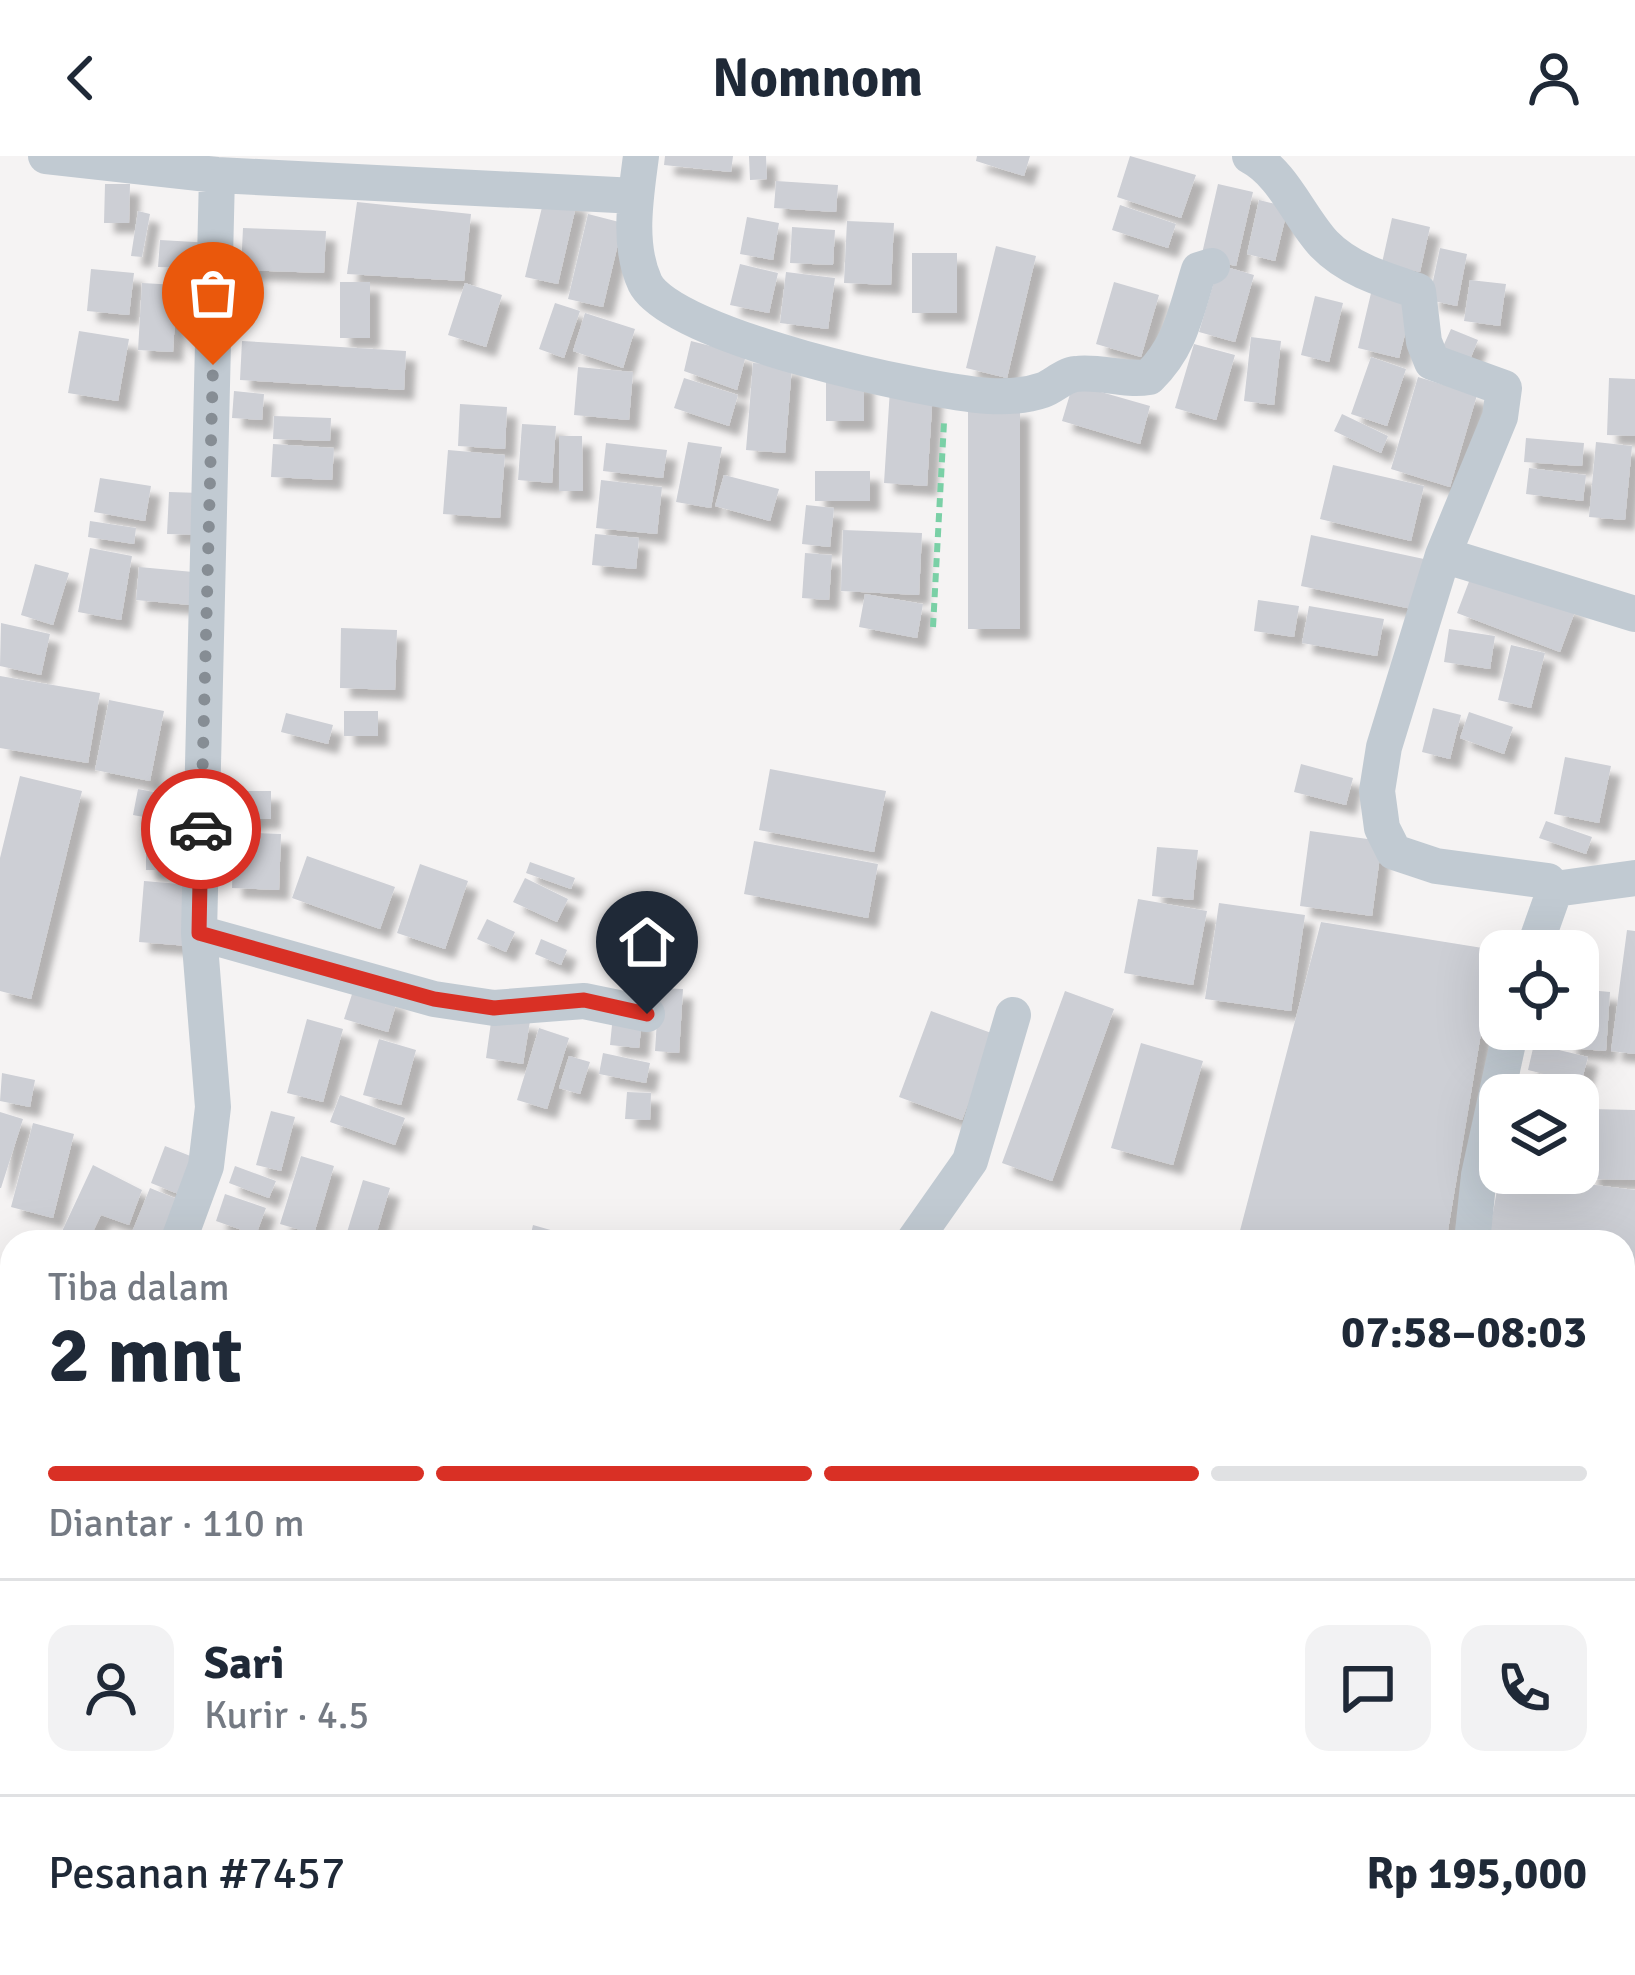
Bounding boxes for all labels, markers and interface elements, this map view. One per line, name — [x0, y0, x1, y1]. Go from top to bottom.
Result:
icon: back — [48, 45, 114, 111]
text: Nomnom — [712, 45, 923, 112]
icon: person — [1521, 45, 1587, 111]
pin — [162, 242, 264, 365]
icon: bag — [180, 260, 246, 326]
courier — [141, 769, 261, 889]
icon: car — [168, 796, 234, 862]
pin — [596, 891, 698, 1014]
icon: home — [614, 909, 680, 975]
map controls — [1479, 930, 1599, 1194]
button: locate — [1479, 930, 1599, 1050]
button: layers — [1479, 1074, 1599, 1194]
text: Tiba dalam — [48, 1263, 230, 1311]
text: 07:58–08:03 — [1341, 1305, 1587, 1360]
text: 2 mnt — [48, 1308, 242, 1404]
text: Diantar · 110 m — [48, 1499, 305, 1547]
button: person — [48, 1625, 174, 1751]
button: chat — [1305, 1625, 1431, 1751]
button: phone — [1461, 1625, 1587, 1751]
text: Sari — [204, 1636, 284, 1691]
text: Kurir · 4.5 — [204, 1691, 369, 1739]
text: Pesanan #7457 — [48, 1846, 345, 1901]
text: Rp 195,000 — [1366, 1846, 1587, 1901]

